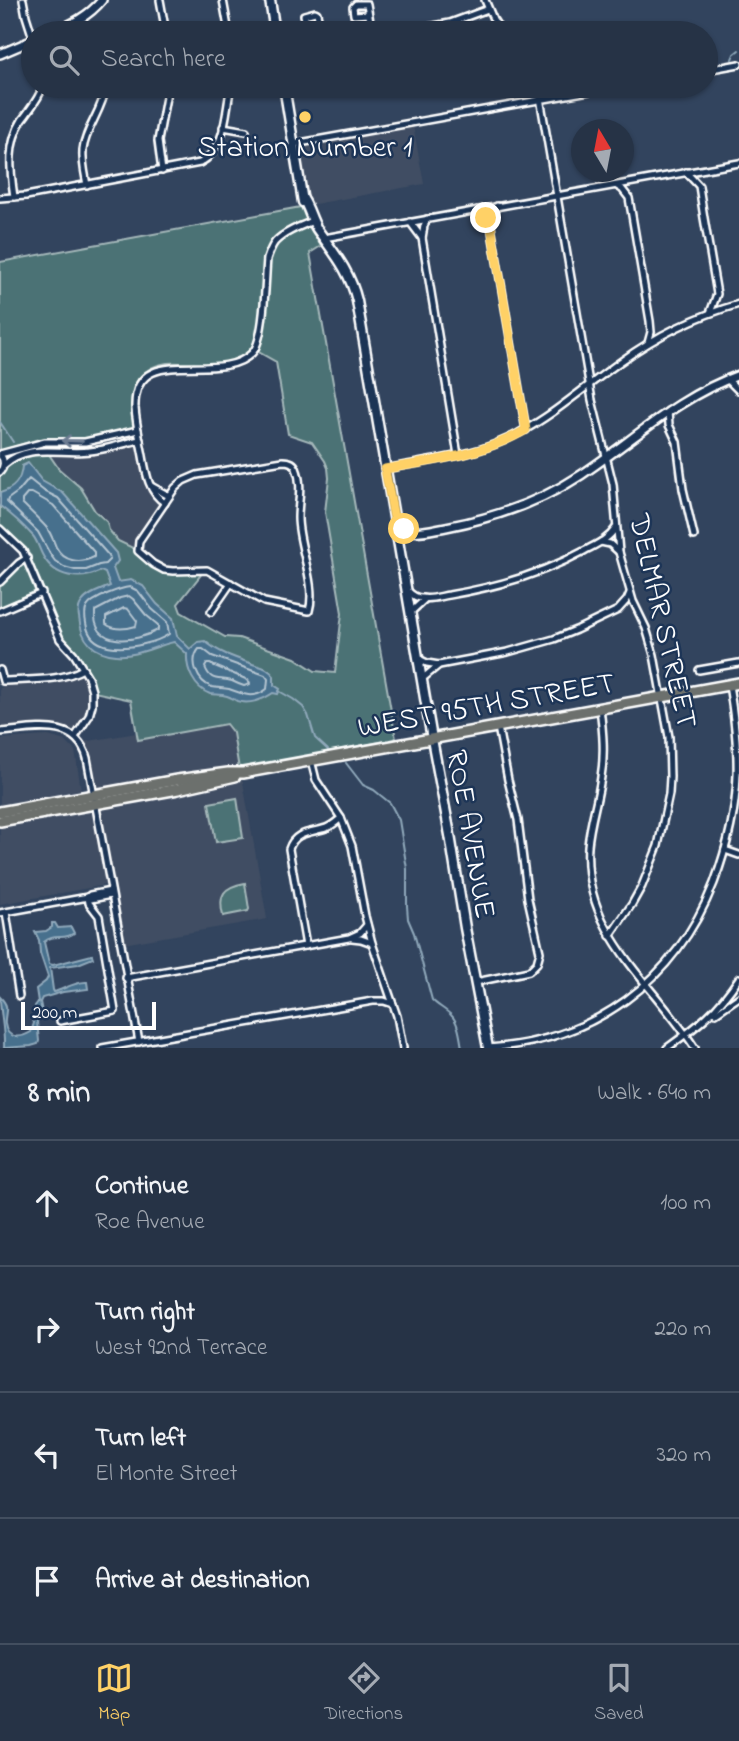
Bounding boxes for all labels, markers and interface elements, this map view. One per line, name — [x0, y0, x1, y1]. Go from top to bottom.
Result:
search box — [21, 21, 718, 98]
icon: search — [45, 41, 83, 79]
text: Search here — [101, 41, 226, 79]
marker: Station Number 1 — [297, 109, 313, 125]
north arrow — [571, 119, 634, 182]
place label: Station Number 1 — [197, 127, 413, 171]
route end — [470, 202, 501, 233]
one-way arrow — [60, 435, 83, 448]
street label: DELMAR STREET — [615, 509, 707, 733]
route start — [388, 513, 419, 544]
street label: WEST 95TH STREET — [355, 663, 619, 751]
street label: ROE AVENUE — [433, 747, 506, 922]
scale bar — [21, 999, 156, 1031]
text: 200 m — [32, 1000, 77, 1027]
text: 8 min — [28, 1072, 90, 1116]
text: Walk · 640 m — [597, 1077, 711, 1110]
text: Continue — [95, 1168, 188, 1206]
icon: ahead — [28, 1184, 66, 1222]
text: 100 m — [660, 1187, 711, 1220]
text: Roe Avenue — [95, 1206, 205, 1239]
text: Turn right — [95, 1294, 195, 1332]
icon: right — [28, 1310, 66, 1348]
text: 220 m — [655, 1313, 711, 1346]
text: West 92nd Terrace — [95, 1332, 267, 1365]
text: Turn left — [95, 1420, 186, 1458]
icon: left — [28, 1436, 66, 1474]
text: 320 m — [657, 1439, 711, 1472]
text: El Monte Street — [95, 1458, 238, 1491]
icon: arrive — [28, 1562, 66, 1600]
text: Arrive at destination — [95, 1562, 310, 1600]
tab: Map — [95, 1659, 133, 1728]
tab: Directions — [324, 1659, 403, 1728]
tab: Saved — [594, 1659, 644, 1728]

